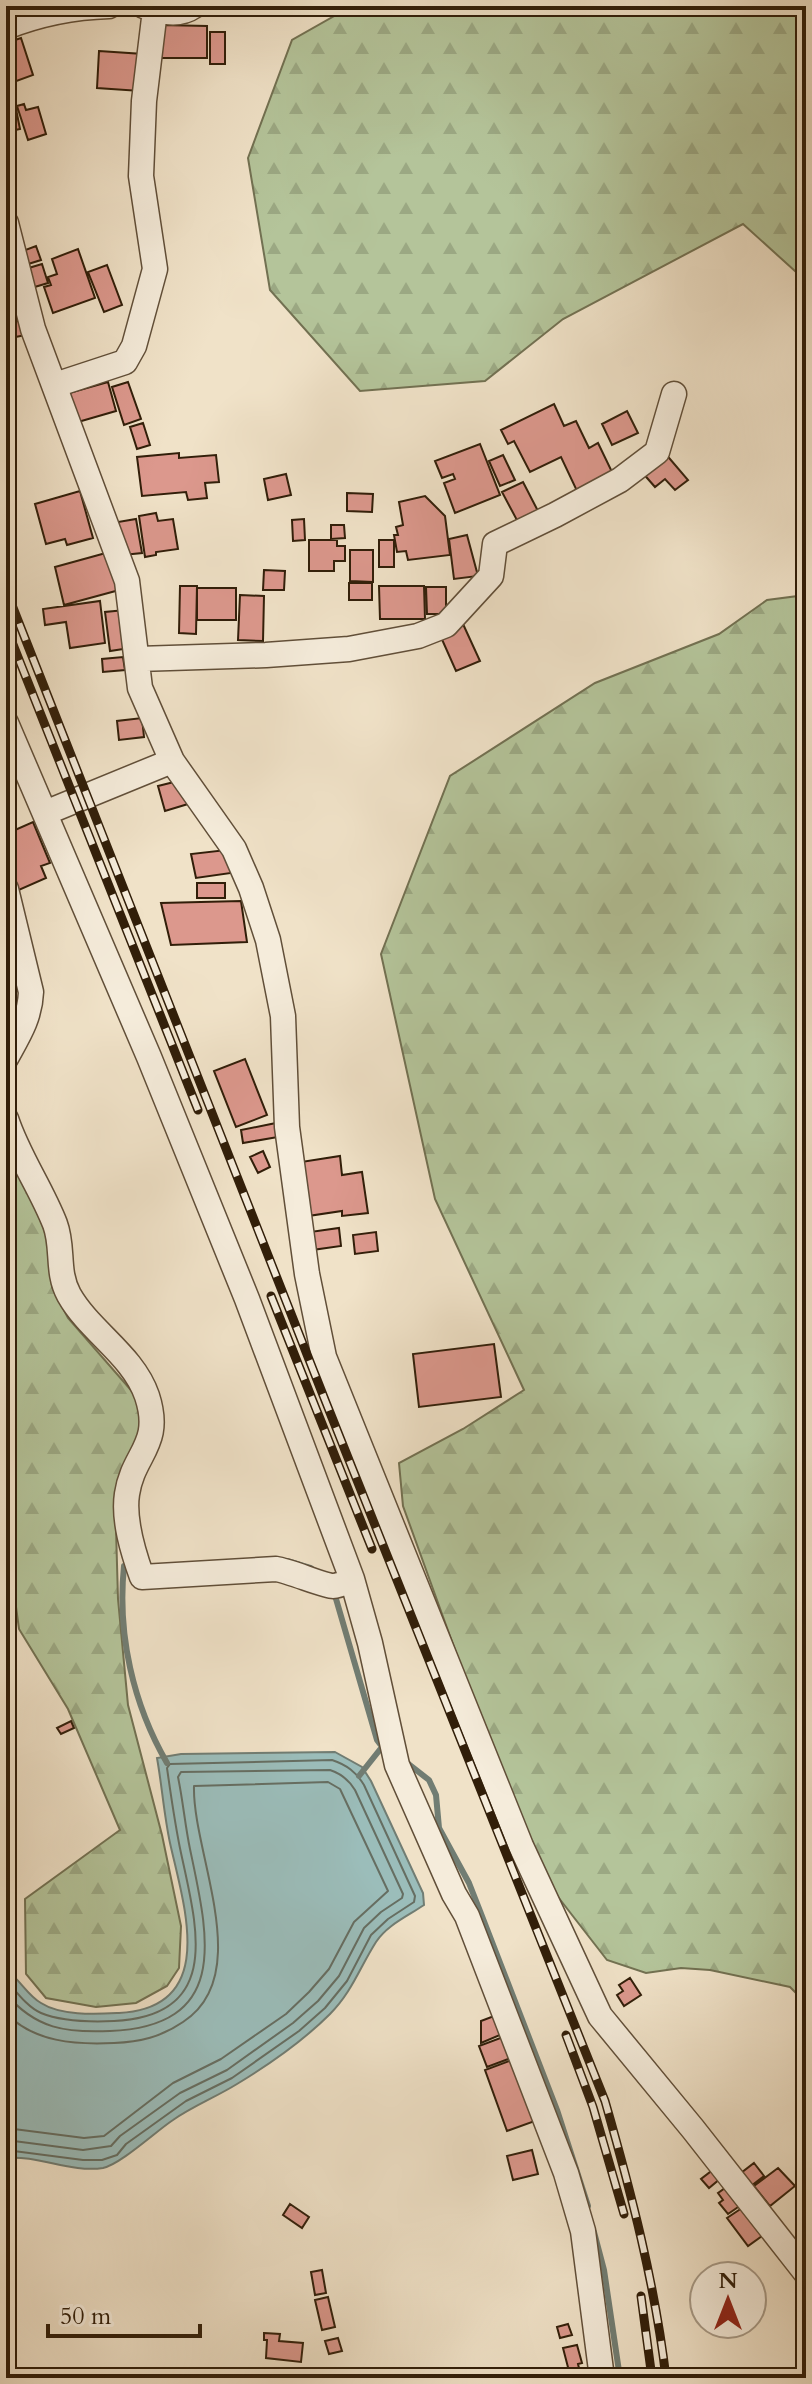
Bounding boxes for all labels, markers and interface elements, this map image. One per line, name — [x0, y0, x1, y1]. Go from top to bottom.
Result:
north arrow — [688, 2260, 768, 2340]
text: N — [718, 2266, 738, 2296]
scale bar — [48, 2288, 200, 2338]
text: 50 m — [60, 2300, 112, 2333]

